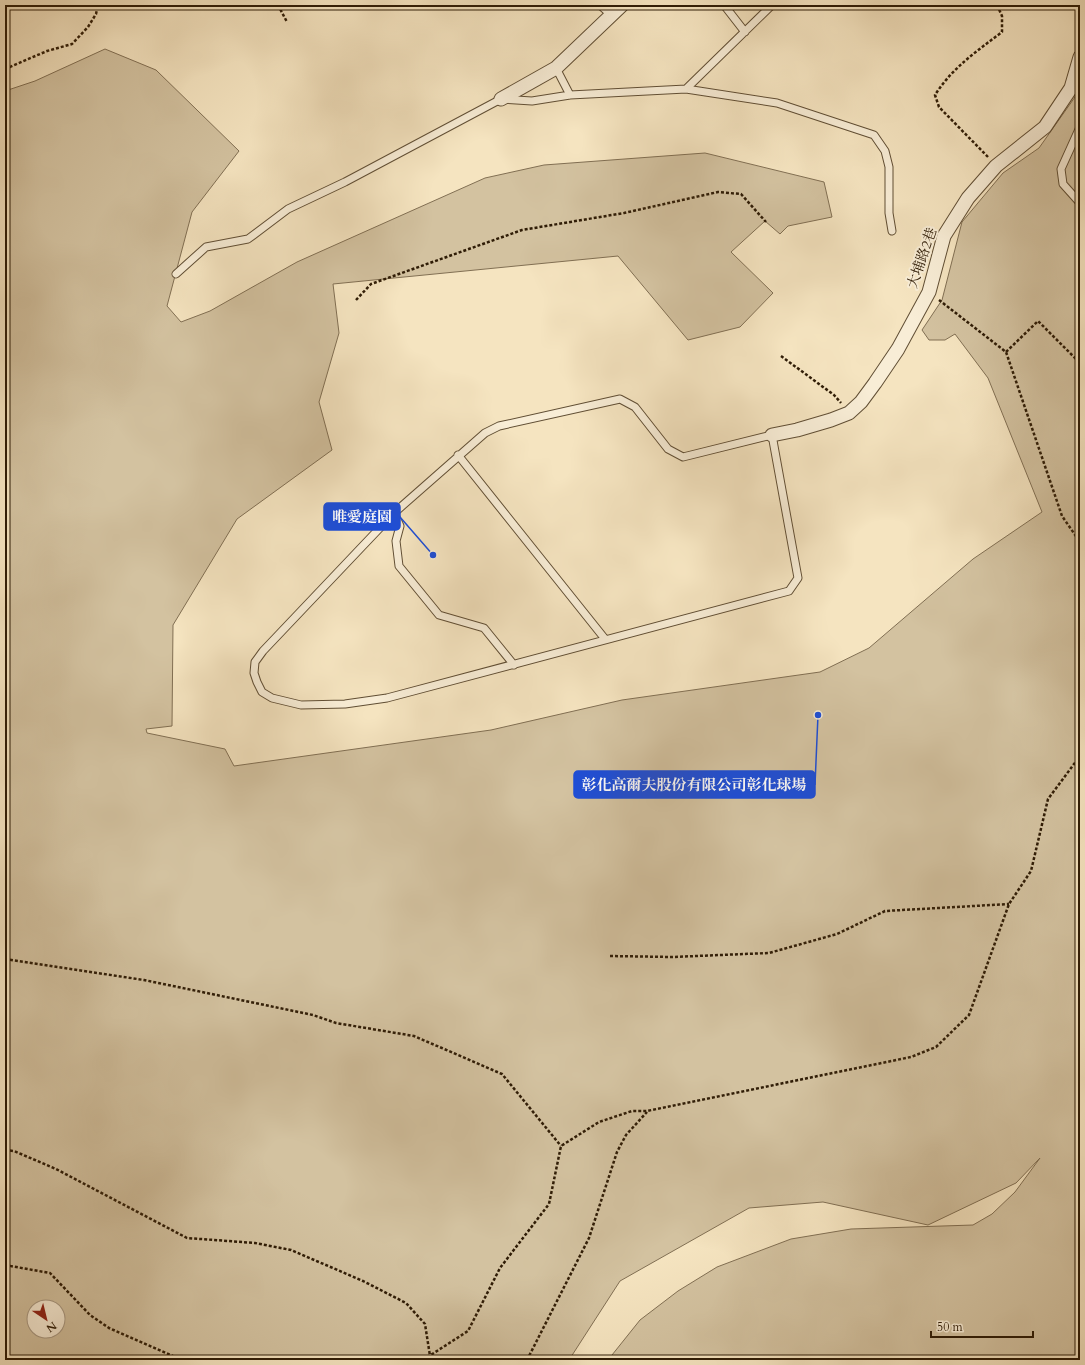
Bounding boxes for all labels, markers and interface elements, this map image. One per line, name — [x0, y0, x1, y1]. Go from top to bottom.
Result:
street label: 大埔路2巷 — [903, 225, 941, 291]
callout: 唯愛庭園 — [324, 503, 400, 530]
text: 唯愛庭園 — [332, 507, 392, 527]
callout: 彰化高爾夫股份有限公司彰化球場 — [574, 771, 815, 798]
text: 彰化高爾夫股份有限公司彰化球場 — [581, 775, 807, 795]
north arrow — [26, 1299, 66, 1339]
scale bar — [931, 1313, 1033, 1339]
text: N — [43, 1318, 60, 1336]
text: 50 m — [937, 1319, 964, 1335]

